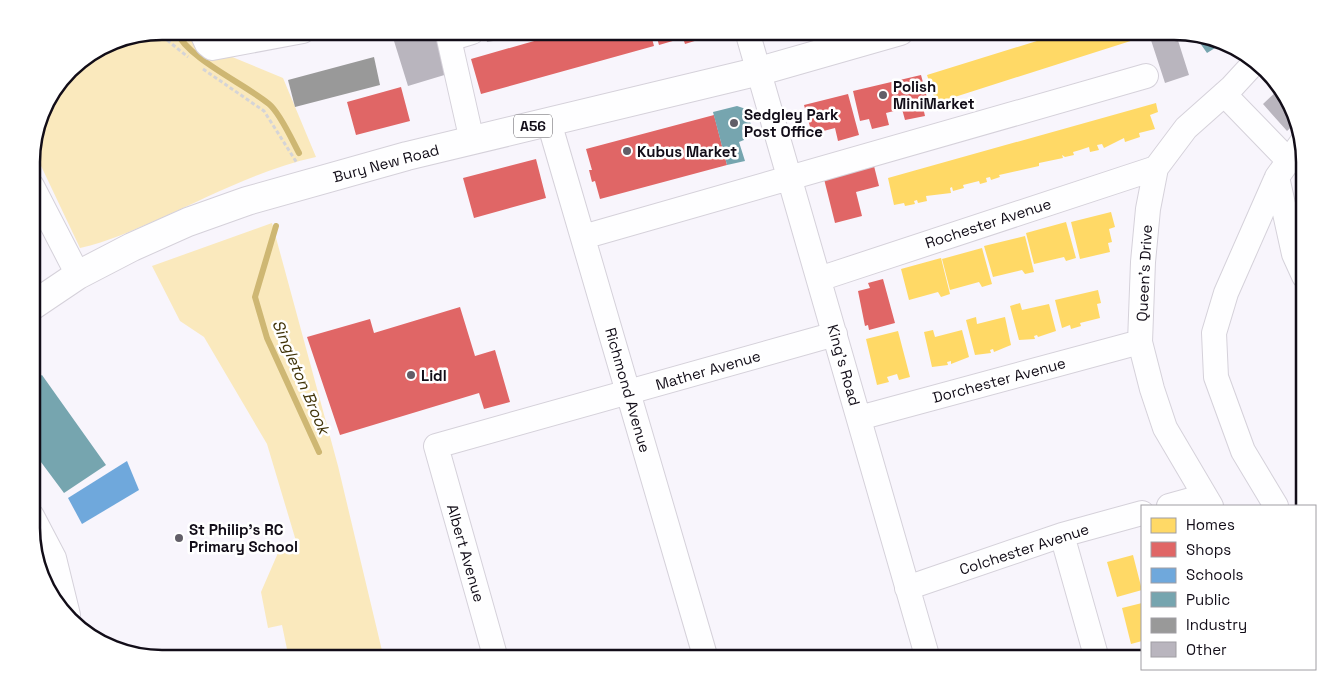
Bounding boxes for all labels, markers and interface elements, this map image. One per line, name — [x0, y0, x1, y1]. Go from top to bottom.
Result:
place label: Polish MiniMarket — [893, 77, 975, 113]
marker: Polish MiniMarket — [877, 89, 889, 101]
place label: Sedgley Park Post Office — [744, 105, 839, 141]
road number: A56 — [514, 114, 552, 138]
marker: Sedgley Park Post Office — [728, 117, 740, 129]
street label: Bury New Road — [331, 140, 441, 186]
place label: Kubus Market — [637, 142, 737, 161]
marker: Kubus Market — [621, 145, 633, 157]
street label: Rochester Avenue — [923, 194, 1053, 252]
street label: Queen's Drive — [1132, 224, 1156, 322]
water label: Singleton Brook — [267, 317, 336, 440]
street label: King's Road — [823, 322, 865, 408]
street label: Richmond Avenue — [601, 325, 655, 455]
street label: Mather Avenue — [653, 346, 763, 394]
street label: Dorchester Avenue — [930, 353, 1068, 407]
place label: Lidl — [421, 366, 447, 385]
marker: Lidl — [405, 369, 417, 381]
street label: Albert Avenue — [443, 502, 489, 604]
legend — [1141, 505, 1316, 670]
text: Homes — [1186, 515, 1235, 534]
street label: Colchester Avenue — [957, 519, 1091, 579]
place label: St Philip's RC Primary School — [189, 520, 298, 556]
marker: St Philip's RC Primary School — [173, 532, 185, 544]
text: Shops — [1186, 540, 1231, 559]
text: Schools — [1186, 565, 1244, 584]
text: Public — [1186, 590, 1230, 609]
text: Industry — [1186, 615, 1247, 634]
text: Other — [1186, 640, 1227, 659]

